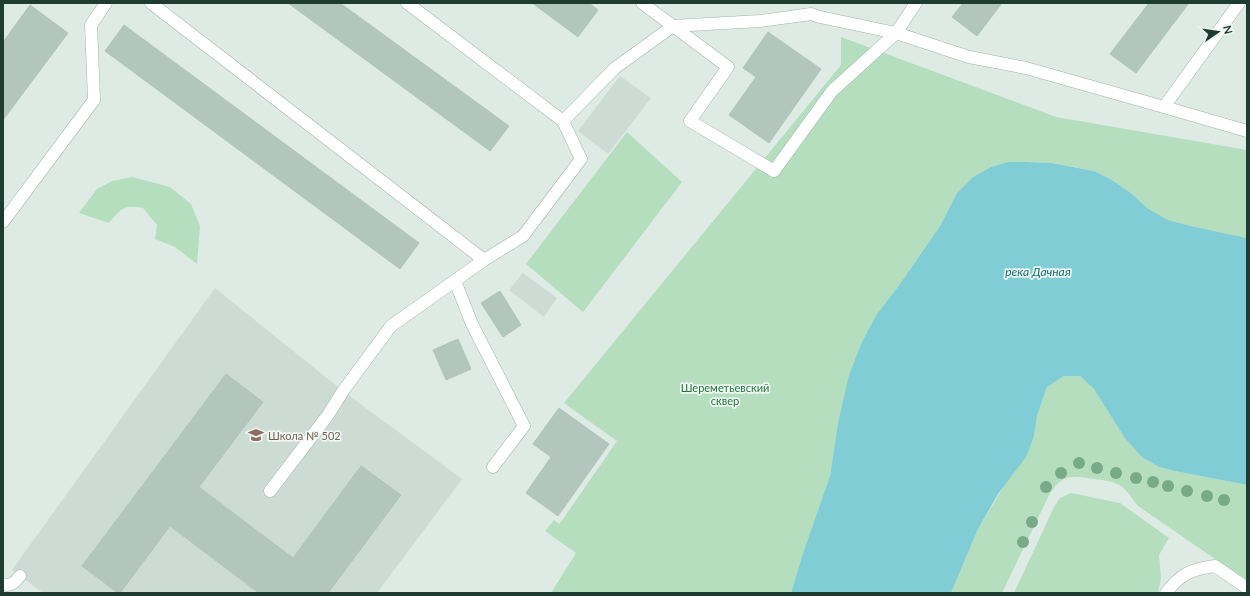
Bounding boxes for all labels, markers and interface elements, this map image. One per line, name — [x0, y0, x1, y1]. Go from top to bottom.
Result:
north arrow — [1198, 12, 1238, 52]
text: N — [1221, 24, 1236, 35]
water label: река Дачная — [1005, 264, 1071, 279]
park label: Шереметьевский сквер — [681, 381, 769, 407]
school or university icon: Школа № 502 — [247, 426, 265, 444]
place label: Школа № 502 — [268, 429, 341, 442]

